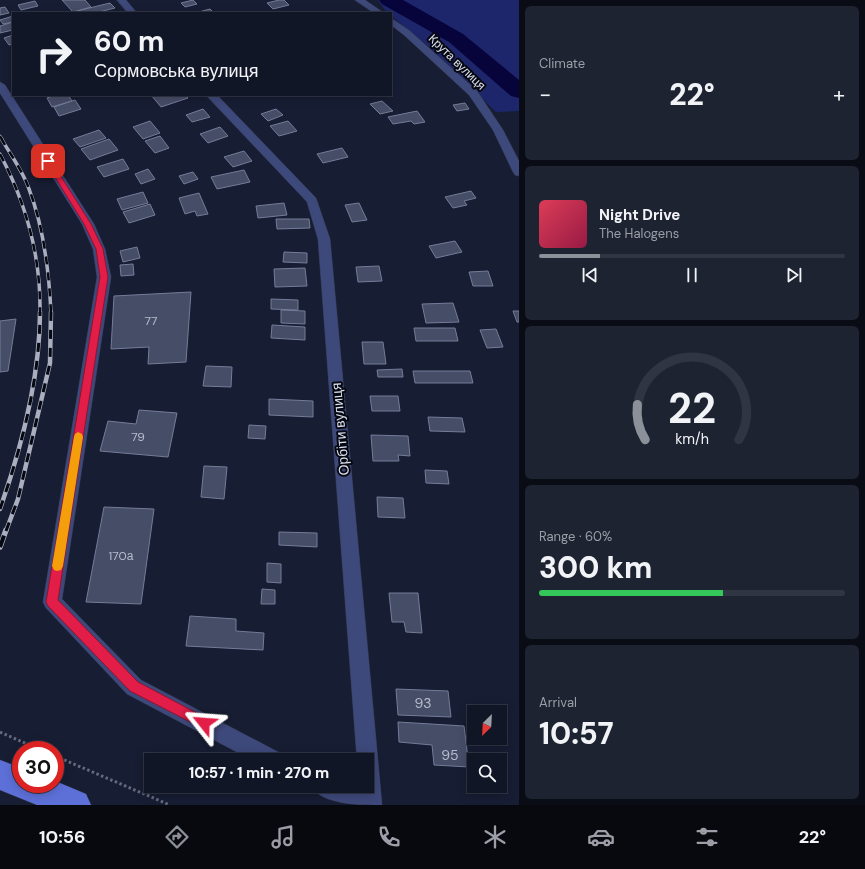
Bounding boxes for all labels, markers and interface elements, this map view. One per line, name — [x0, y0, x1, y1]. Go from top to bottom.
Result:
text: 60 m — [94, 23, 164, 60]
icon: right — [28, 28, 80, 80]
street label: Крута вулиця — [425, 31, 489, 93]
text: Climate — [539, 55, 585, 72]
text: Сормовська вулиця — [94, 59, 259, 83]
text: 22° — [669, 75, 715, 114]
text: − — [539, 80, 551, 109]
text: + — [833, 80, 845, 109]
pin — [31, 144, 65, 178]
icon: arrive — [37, 150, 59, 172]
text: Night Drive — [599, 205, 680, 225]
text: The Halogens — [599, 225, 679, 242]
icon: previous — [579, 264, 601, 286]
icon: pause — [681, 264, 703, 286]
icon: next — [783, 264, 805, 286]
house number: 77 — [145, 313, 157, 329]
street label: Орбіти вулиця — [327, 382, 353, 476]
text: 22 — [668, 382, 716, 436]
house number: 79 — [131, 429, 145, 445]
text: km/h — [675, 430, 709, 448]
text: Range · 60% — [539, 528, 612, 545]
house number: 170а — [109, 548, 134, 564]
text: 300 km — [539, 548, 652, 587]
house number: 93 — [415, 694, 431, 712]
text: Arrival — [539, 694, 577, 711]
position arrow — [183, 702, 225, 744]
north arrow — [467, 705, 507, 745]
map controls — [467, 705, 507, 793]
text: 10:57 — [539, 714, 614, 753]
speed limit sign: 30 — [12, 741, 64, 793]
house number: 95 — [441, 746, 459, 764]
button: search — [467, 753, 507, 793]
text: 10:57 · 1 min · 270 m — [189, 763, 329, 783]
icon: directions — [163, 823, 191, 851]
icon: music — [269, 823, 297, 851]
icon: phone — [375, 823, 403, 851]
icon: climate — [481, 823, 509, 851]
icon: car — [587, 823, 615, 851]
icon: filters — [693, 823, 721, 851]
text: 10:56 — [39, 825, 85, 849]
text: 22° — [799, 825, 826, 849]

